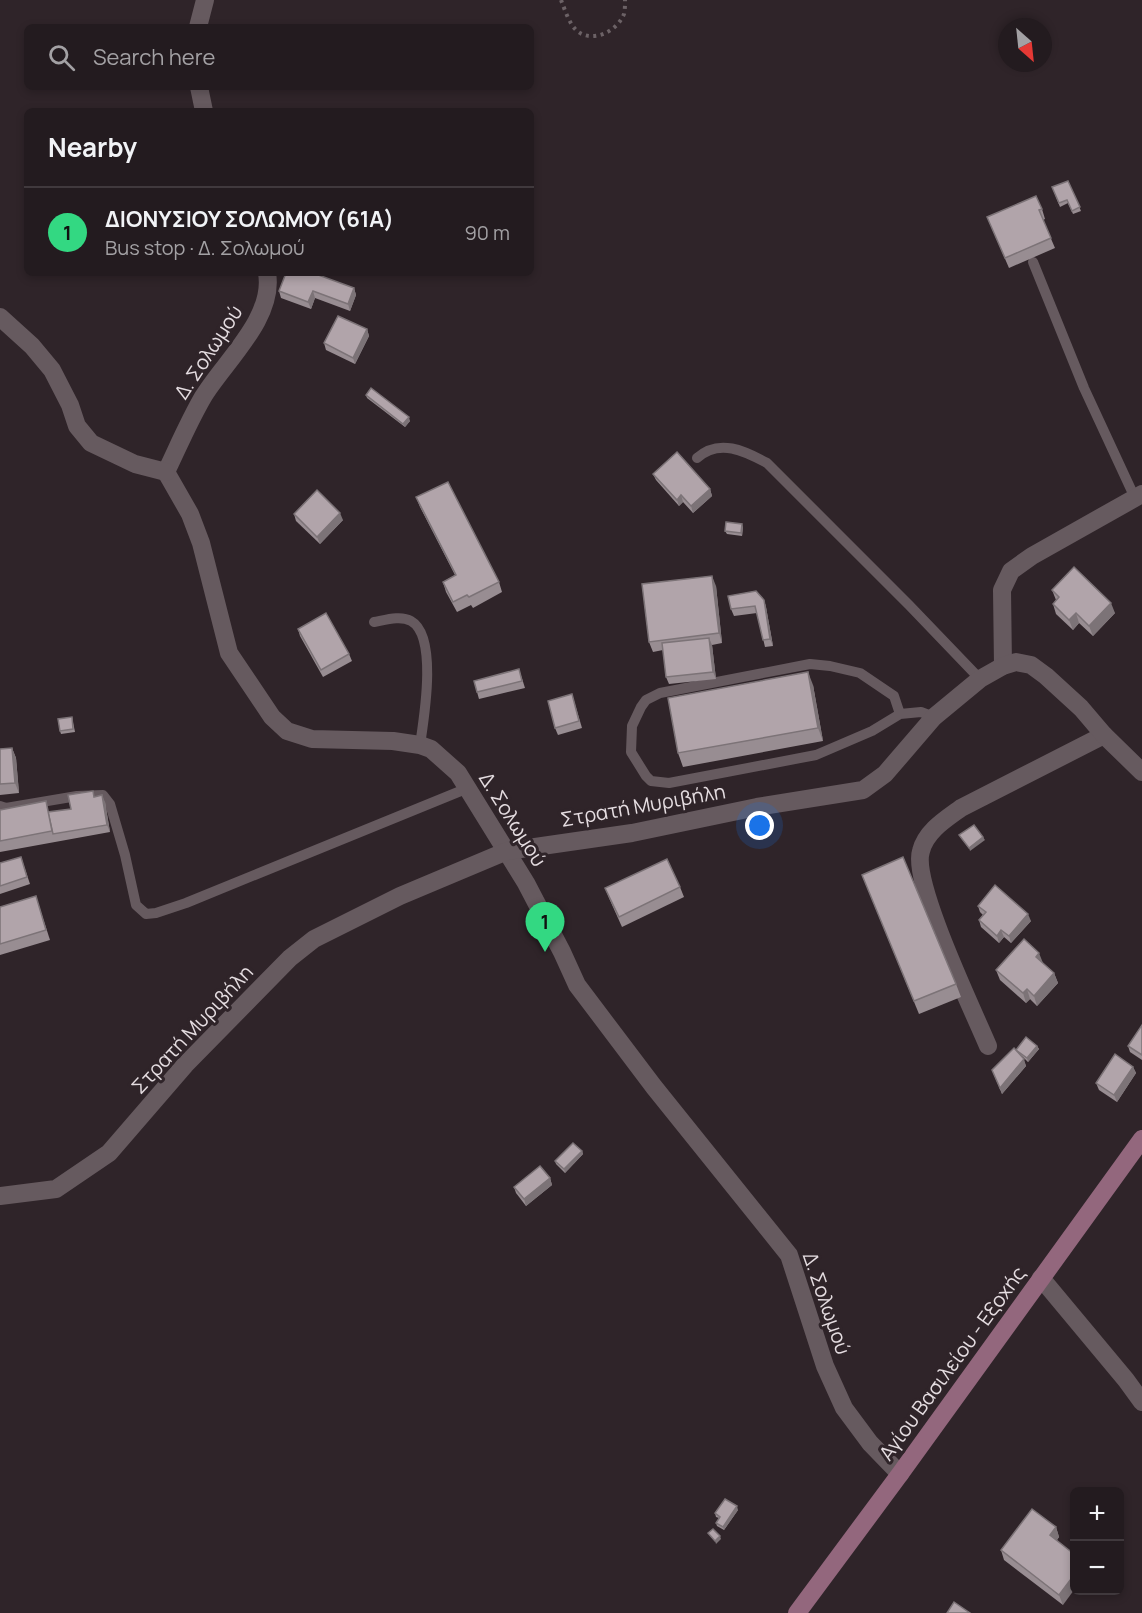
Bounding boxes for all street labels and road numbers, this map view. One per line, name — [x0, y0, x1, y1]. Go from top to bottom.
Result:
street label: Δ. Σολωμού — [168, 300, 248, 404]
street label: Δ. Σολωμού — [473, 767, 553, 871]
street label: Στρατή Μυριβήλη — [558, 777, 728, 833]
street label: Στρατή Μυριβήλη — [125, 959, 259, 1099]
street label: Δ. Σολωμού — [797, 1248, 857, 1358]
street label: Αγίου Βασιλείου - Εξοχής — [872, 1261, 1032, 1465]

